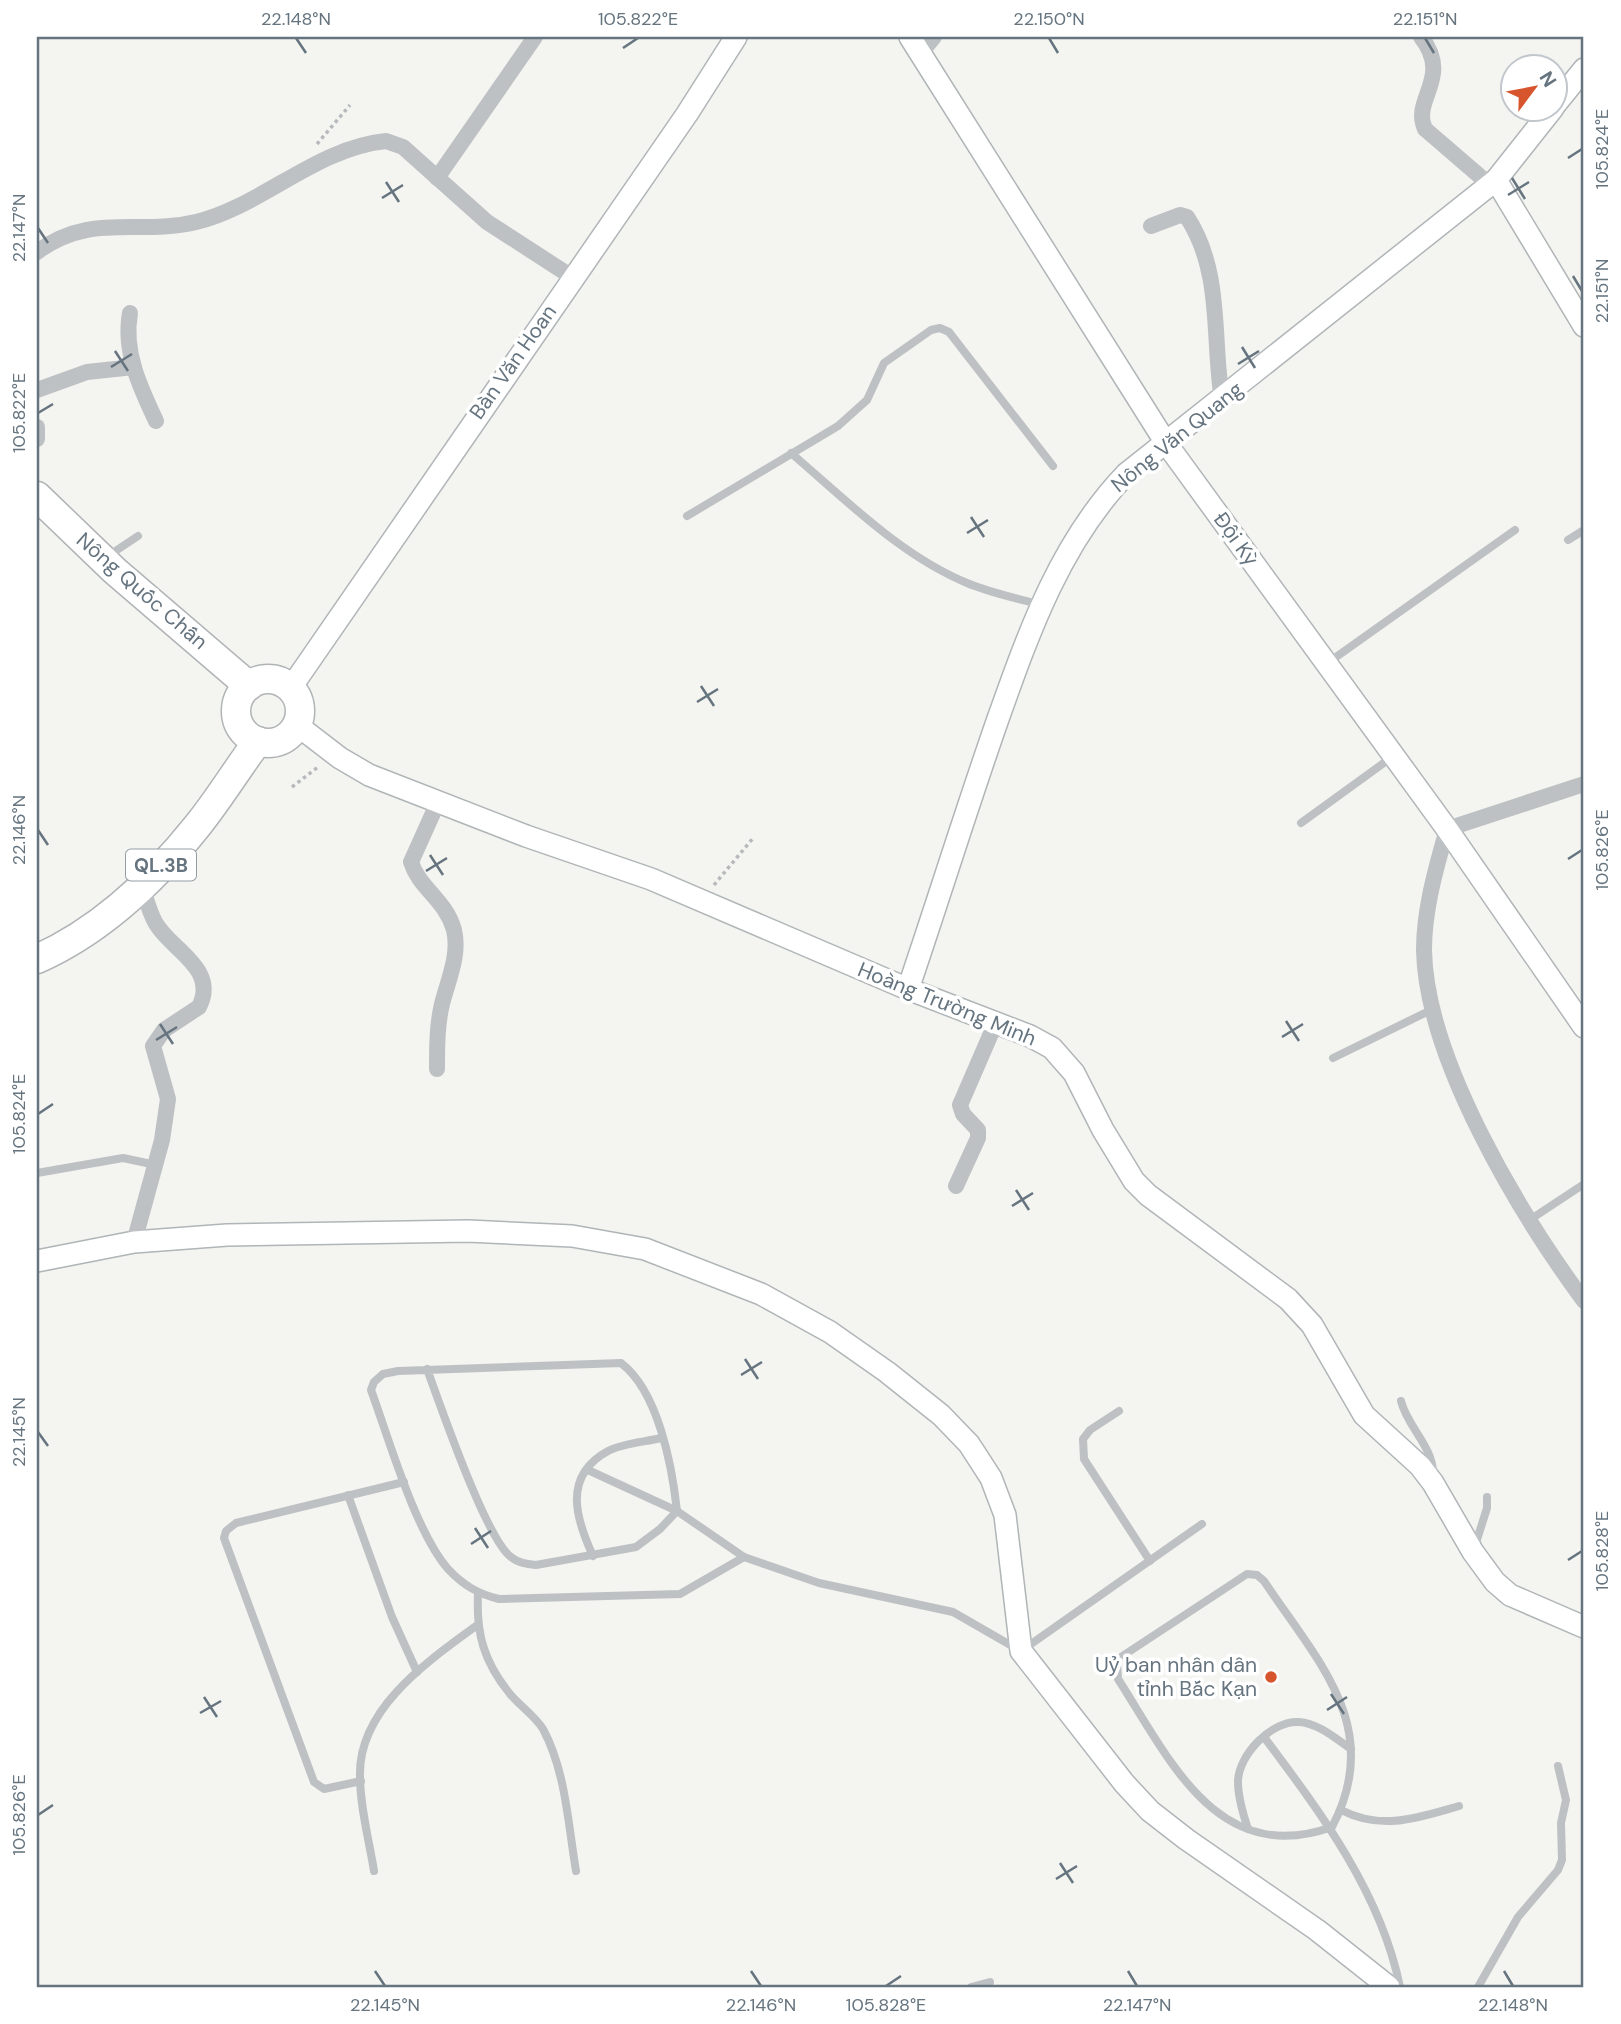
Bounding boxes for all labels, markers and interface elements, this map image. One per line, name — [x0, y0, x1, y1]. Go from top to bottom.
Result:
text: 22.148°N — [261, 7, 331, 31]
text: 105.822°E — [598, 7, 678, 31]
text: 22.150°N — [1013, 7, 1085, 31]
text: 22.151°N — [1393, 7, 1457, 31]
north arrow — [1498, 52, 1568, 122]
text: N — [1534, 67, 1562, 92]
text: 105.824°E — [1590, 109, 1614, 189]
text: 22.147°N — [7, 194, 31, 262]
text: 22.151°N — [1590, 259, 1614, 323]
street label: Bàn Văn Hoan — [463, 299, 563, 425]
text: 105.822°E — [7, 373, 31, 453]
street label: Nông Văn Quang — [1105, 375, 1249, 499]
street label: Đội Kỳ — [1207, 506, 1265, 572]
street label: Nông Quốc Chấn — [70, 526, 214, 656]
text: 22.146°N — [7, 795, 31, 865]
text: 105.826°E — [1590, 809, 1614, 891]
road number: QL.3B — [126, 850, 196, 880]
street label: Hoàng Trường Minh — [854, 955, 1040, 1053]
text: 105.824°E — [7, 1074, 31, 1154]
text: 22.145°N — [7, 1397, 31, 1467]
text: 105.828°E — [1590, 1511, 1614, 1591]
place label: Uỷ ban nhân dân tỉnh Bắc Kạn — [1095, 1651, 1257, 1703]
marker: Uỷ ban nhân dân tỉnh Bắc Kạn — [1263, 1669, 1279, 1685]
text: 105.826°E — [7, 1774, 31, 1856]
text: 22.145°N — [350, 1993, 420, 2017]
text: 22.146°N — [726, 1993, 796, 2017]
text: 105.828°E — [846, 1993, 926, 2017]
text: 22.147°N — [1103, 1993, 1171, 2017]
text: 22.148°N — [1478, 1993, 1548, 2017]

